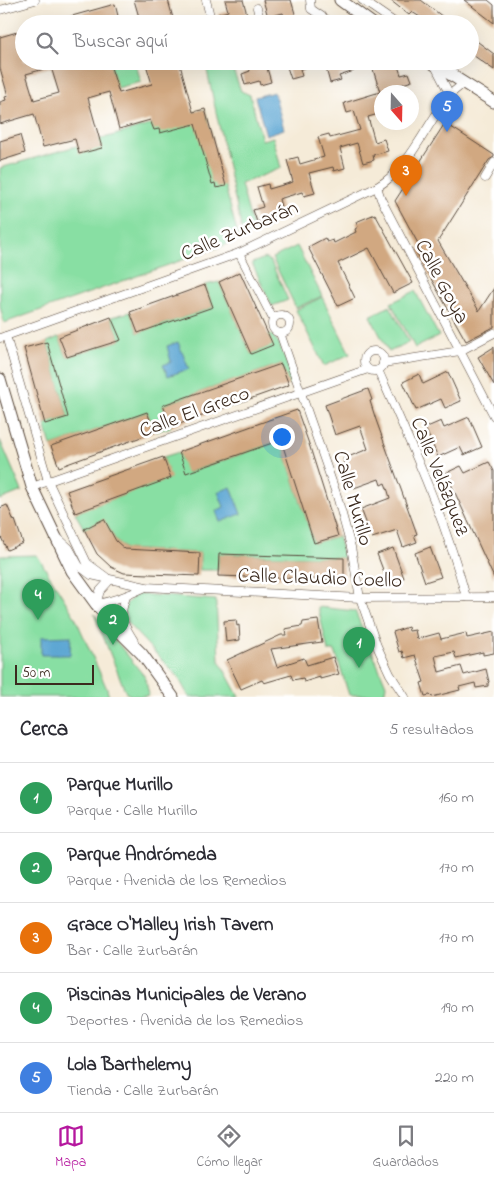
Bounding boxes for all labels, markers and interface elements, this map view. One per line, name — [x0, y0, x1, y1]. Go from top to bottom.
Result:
search box — [15, 15, 479, 70]
icon: search — [33, 29, 61, 57]
text: Buscar aquí — [73, 29, 168, 56]
north arrow — [374, 85, 419, 130]
pin: 5 — [431, 91, 463, 132]
pin: 3 — [390, 155, 422, 196]
street label: Calle Zurbarán — [176, 194, 303, 270]
street label: Calle Goya — [405, 234, 476, 330]
street label: Calle El Greco — [135, 379, 254, 447]
street label: Calle Velázquez — [402, 413, 477, 541]
your location — [269, 424, 295, 450]
street label: Calle Murillo — [324, 448, 380, 550]
street label: Calle Claudio Coello — [237, 561, 403, 597]
pin: 4 — [22, 579, 54, 620]
pin: 2 — [97, 604, 129, 645]
pin: 1 — [343, 627, 375, 668]
scale bar — [15, 662, 94, 685]
text: 50 m — [22, 663, 50, 684]
text: Cerca — [20, 715, 68, 745]
text: 5 resultados — [389, 718, 474, 742]
text: Parque Murillo — [67, 772, 173, 799]
text: 1 — [33, 786, 39, 810]
text: 160 m — [439, 786, 474, 810]
text: Parque · Calle Murillo — [67, 799, 198, 823]
text: Parque Andrómeda — [67, 842, 217, 869]
text: 2 — [32, 856, 40, 880]
text: 170 m — [439, 856, 474, 880]
text: Parque · Avenida de los Remedios — [67, 869, 287, 893]
text: Grace O'Malley Irish Tavern — [67, 912, 273, 939]
text: 3 — [33, 926, 39, 950]
text: 170 m — [439, 926, 474, 950]
text: Bar · Calle Zurbarán — [67, 939, 198, 963]
text: Piscinas Municipales de Verano — [67, 982, 306, 1009]
text: 4 — [33, 996, 39, 1020]
text: 190 m — [441, 996, 474, 1020]
text: Deportes · Avenida de los Remedios — [67, 1009, 303, 1033]
text: Lola Barthelemy — [67, 1052, 191, 1079]
text: 5 — [31, 1066, 41, 1090]
text: 220 m — [435, 1066, 474, 1090]
text: Tienda · Calle Zurbarán — [67, 1079, 218, 1103]
tab: Mapa — [55, 1122, 86, 1173]
tab: Cómo llegar — [197, 1122, 262, 1173]
tab: Guardados — [373, 1122, 439, 1173]

